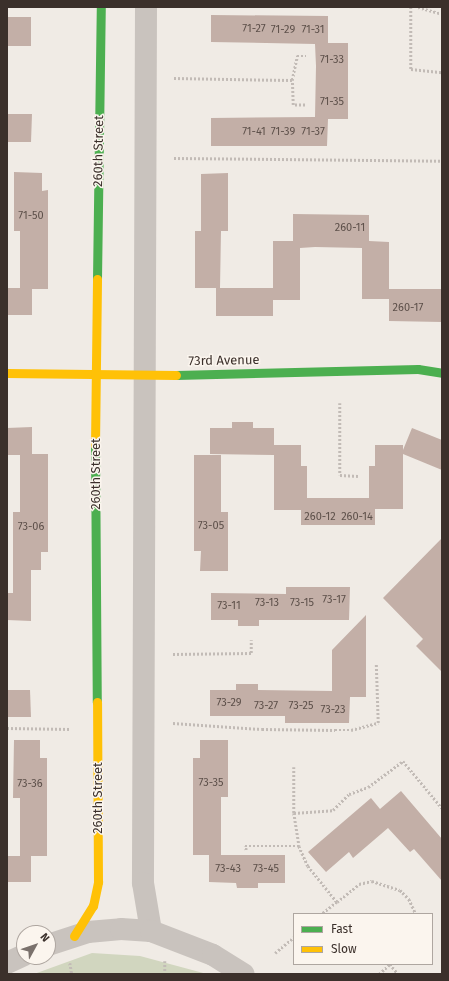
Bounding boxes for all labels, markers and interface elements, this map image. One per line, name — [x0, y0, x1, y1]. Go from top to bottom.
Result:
house number: 71-27 — [242, 22, 266, 36]
house number: 71-29 — [271, 23, 295, 37]
house number: 71-31 — [301, 23, 325, 37]
house number: 71-33 — [320, 53, 344, 67]
house number: 71-35 — [320, 95, 344, 109]
street label: 260th Street — [91, 115, 107, 187]
house number: 71-41 — [242, 125, 266, 139]
house number: 71-39 — [271, 125, 295, 139]
house number: 71-37 — [301, 125, 325, 139]
house number: 71-50 — [18, 209, 44, 223]
house number: 260-11 — [335, 221, 365, 235]
house number: 260-17 — [393, 301, 423, 315]
street label: 73rd Avenue — [188, 353, 260, 369]
street label: 260th Street — [88, 438, 104, 510]
house number: 260-12 — [304, 510, 336, 524]
house number: 260-14 — [341, 510, 373, 524]
house number: 73-05 — [198, 519, 224, 533]
house number: 73-06 — [18, 520, 44, 534]
house number: 73-17 — [322, 593, 346, 607]
house number: 73-13 — [255, 596, 279, 610]
house number: 73-15 — [290, 596, 314, 610]
house number: 73-11 — [217, 599, 241, 613]
house number: 73-29 — [216, 696, 242, 710]
house number: 73-27 — [254, 699, 278, 713]
house number: 73-25 — [289, 699, 313, 713]
house number: 73-23 — [321, 703, 345, 717]
street label: 260th Street — [90, 762, 106, 834]
house number: 73-35 — [198, 776, 224, 790]
house number: 73-36 — [17, 777, 43, 791]
house number: 73-43 — [215, 862, 241, 876]
house number: 73-45 — [253, 862, 279, 876]
legend — [293, 913, 433, 965]
text: Fast — [331, 922, 353, 936]
north arrow — [16, 925, 56, 965]
text: N — [37, 931, 52, 945]
text: Slow — [331, 942, 357, 956]

